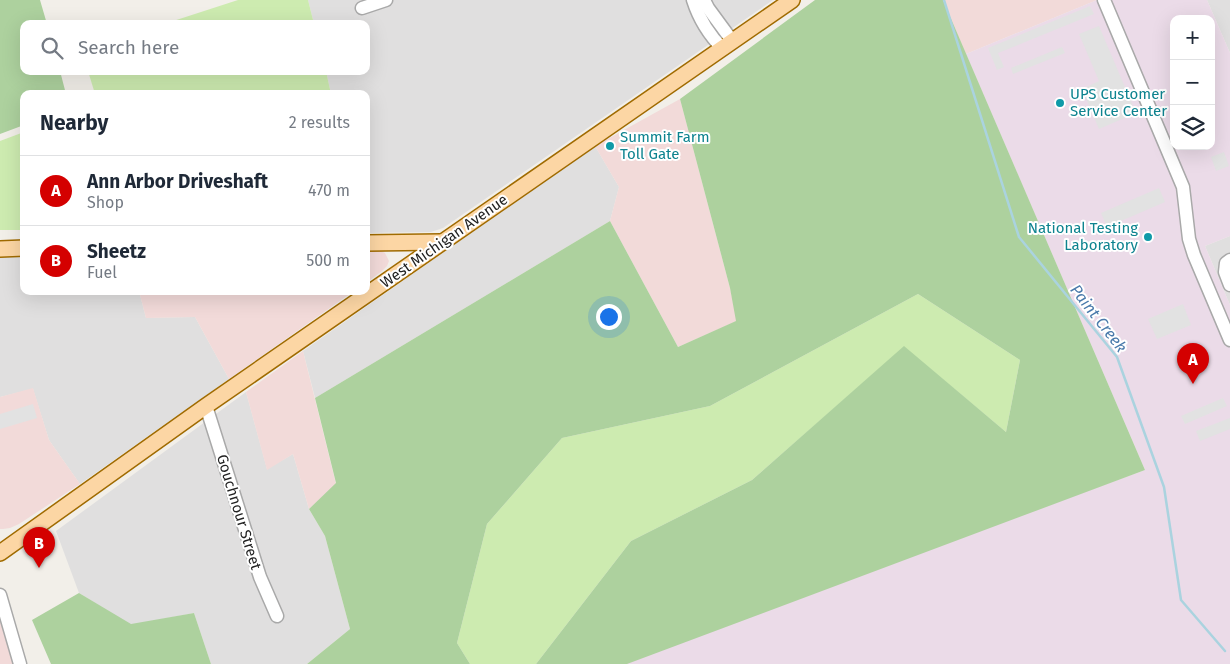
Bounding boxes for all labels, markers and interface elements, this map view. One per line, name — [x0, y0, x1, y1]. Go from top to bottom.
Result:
map controls — [1170, 15, 1215, 150]
button: + — [1170, 15, 1215, 60]
search box — [20, 20, 370, 75]
icon: search — [38, 34, 66, 62]
text: Search here — [78, 36, 179, 59]
button: − — [1170, 60, 1215, 105]
place label: UPS Customer Service Center — [1070, 85, 1167, 120]
marker: UPS Customer Service Center — [1054, 97, 1066, 109]
button: layers — [1170, 105, 1215, 150]
text: Nearby — [40, 110, 108, 136]
text: 2 results — [289, 113, 350, 132]
place label: Summit Farm Toll Gate — [620, 128, 710, 163]
marker: Summit Farm Toll Gate — [604, 140, 616, 152]
text: Ann Arbor Driveshaft — [87, 170, 268, 193]
text: A — [51, 181, 61, 200]
text: 470 m — [308, 181, 350, 200]
street label: West Michigan Avenue — [377, 190, 511, 292]
text: Shop — [87, 193, 124, 212]
place label: National Testing Laboratory — [1028, 219, 1139, 254]
marker: National Testing Laboratory — [1142, 231, 1154, 243]
text: Sheetz — [87, 240, 146, 263]
text: B — [51, 251, 61, 270]
text: 500 m — [306, 251, 350, 270]
text: Fuel — [87, 263, 117, 282]
water label: Paint Creek — [1066, 281, 1131, 356]
your location — [596, 304, 622, 330]
pin: A — [1177, 343, 1209, 384]
street label: Gouchnour Street — [213, 452, 265, 572]
pin: B — [23, 527, 55, 568]

